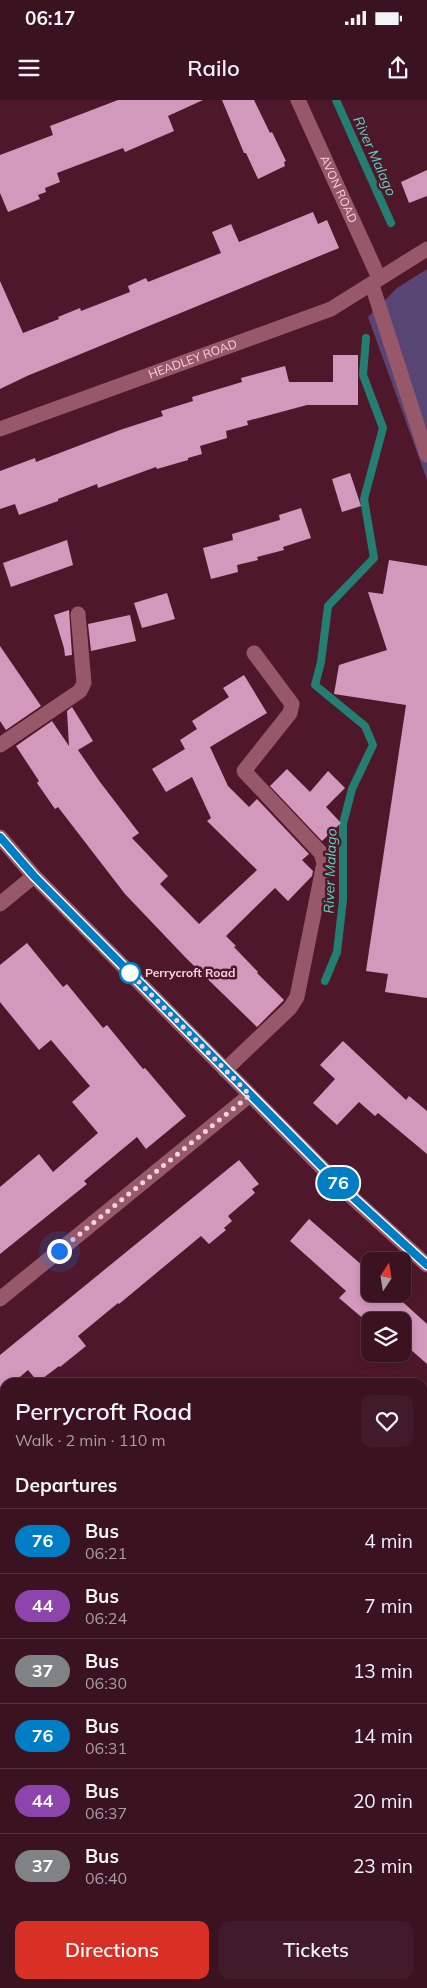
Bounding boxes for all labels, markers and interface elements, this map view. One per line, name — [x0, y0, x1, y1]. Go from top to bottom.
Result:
text: 06:17 — [25, 6, 75, 30]
icon: menu — [15, 54, 43, 82]
text: Railo — [187, 54, 240, 82]
icon: share — [384, 54, 412, 82]
water label: River Malago — [349, 113, 401, 199]
street label: AVON ROAD — [317, 153, 361, 225]
street label: HEADLEY ROAD — [146, 336, 239, 382]
water label: River Malago — [320, 828, 340, 914]
marker: Perrycroft Road — [119, 962, 141, 984]
place label: Perrycroft Road — [145, 965, 235, 980]
line badge: 76 — [316, 1167, 360, 1199]
text: 76 — [327, 1171, 349, 1194]
your location — [47, 1239, 72, 1264]
north arrow — [361, 1252, 411, 1302]
map controls — [361, 1252, 411, 1362]
button: layers — [361, 1312, 411, 1362]
button: heart — [361, 1395, 413, 1447]
text: Perrycroft Road — [15, 1396, 192, 1426]
text: Walk · 2 min · 110 m — [15, 1430, 166, 1450]
text: Departures — [15, 1473, 117, 1497]
text: Bus — [85, 1519, 119, 1543]
text: 76 — [32, 1529, 53, 1552]
text: 4 min — [364, 1529, 413, 1553]
text: 06:21 — [85, 1543, 127, 1563]
text: Bus — [85, 1584, 119, 1608]
text: 44 — [32, 1594, 53, 1617]
text: 7 min — [364, 1594, 413, 1618]
text: 06:24 — [85, 1608, 127, 1628]
text: Bus — [85, 1649, 119, 1673]
text: 37 — [32, 1659, 53, 1682]
text: 13 min — [353, 1659, 413, 1683]
text: 06:30 — [85, 1673, 127, 1693]
text: Bus — [85, 1714, 119, 1738]
text: 76 — [32, 1724, 53, 1747]
text: 14 min — [353, 1724, 413, 1748]
text: 06:31 — [85, 1738, 127, 1758]
text: Bus — [85, 1779, 119, 1803]
text: 44 — [32, 1789, 53, 1812]
text: 20 min — [353, 1789, 413, 1813]
text: 06:37 — [85, 1803, 127, 1823]
text: Bus — [85, 1844, 119, 1868]
text: 37 — [32, 1854, 53, 1877]
text: 23 min — [353, 1854, 413, 1878]
text: 06:40 — [85, 1868, 127, 1888]
button: Directions — [15, 1921, 209, 1979]
button: Tickets — [219, 1921, 413, 1979]

